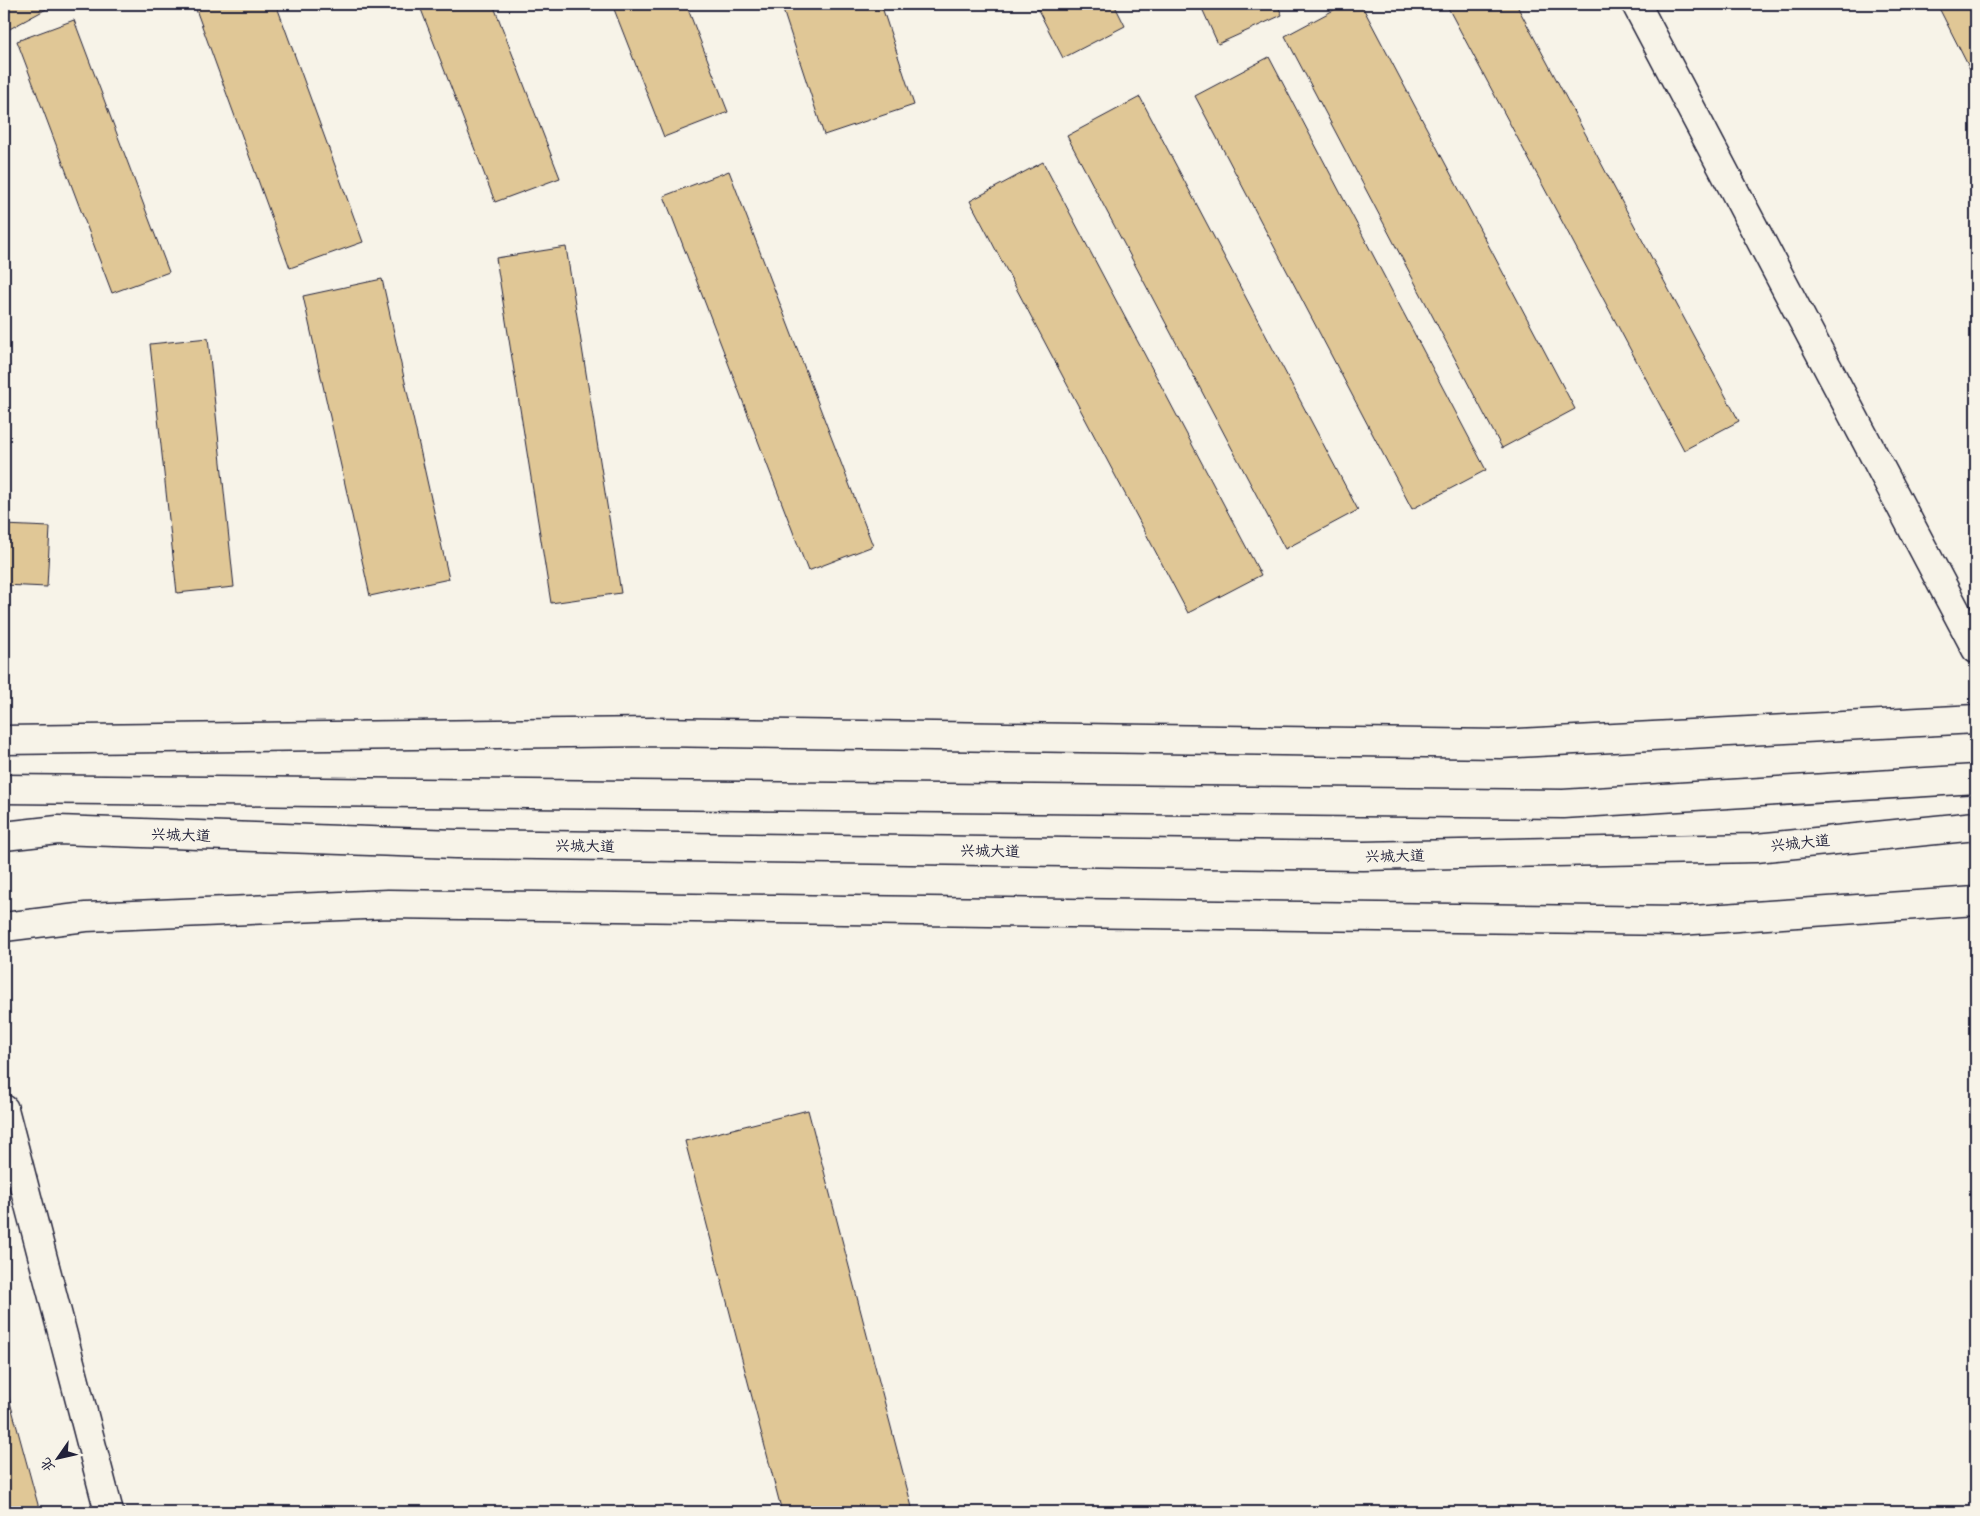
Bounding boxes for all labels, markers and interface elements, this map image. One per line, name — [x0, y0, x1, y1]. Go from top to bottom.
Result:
street label: 兴城大道 — [151, 825, 211, 846]
street label: 兴城大道 — [1769, 831, 1831, 856]
street label: 兴城大道 — [555, 836, 615, 857]
street label: 兴城大道 — [960, 841, 1020, 862]
street label: 兴城大道 — [1365, 846, 1425, 867]
north arrow — [32, 1434, 82, 1484]
text: 北 — [37, 1454, 59, 1476]

